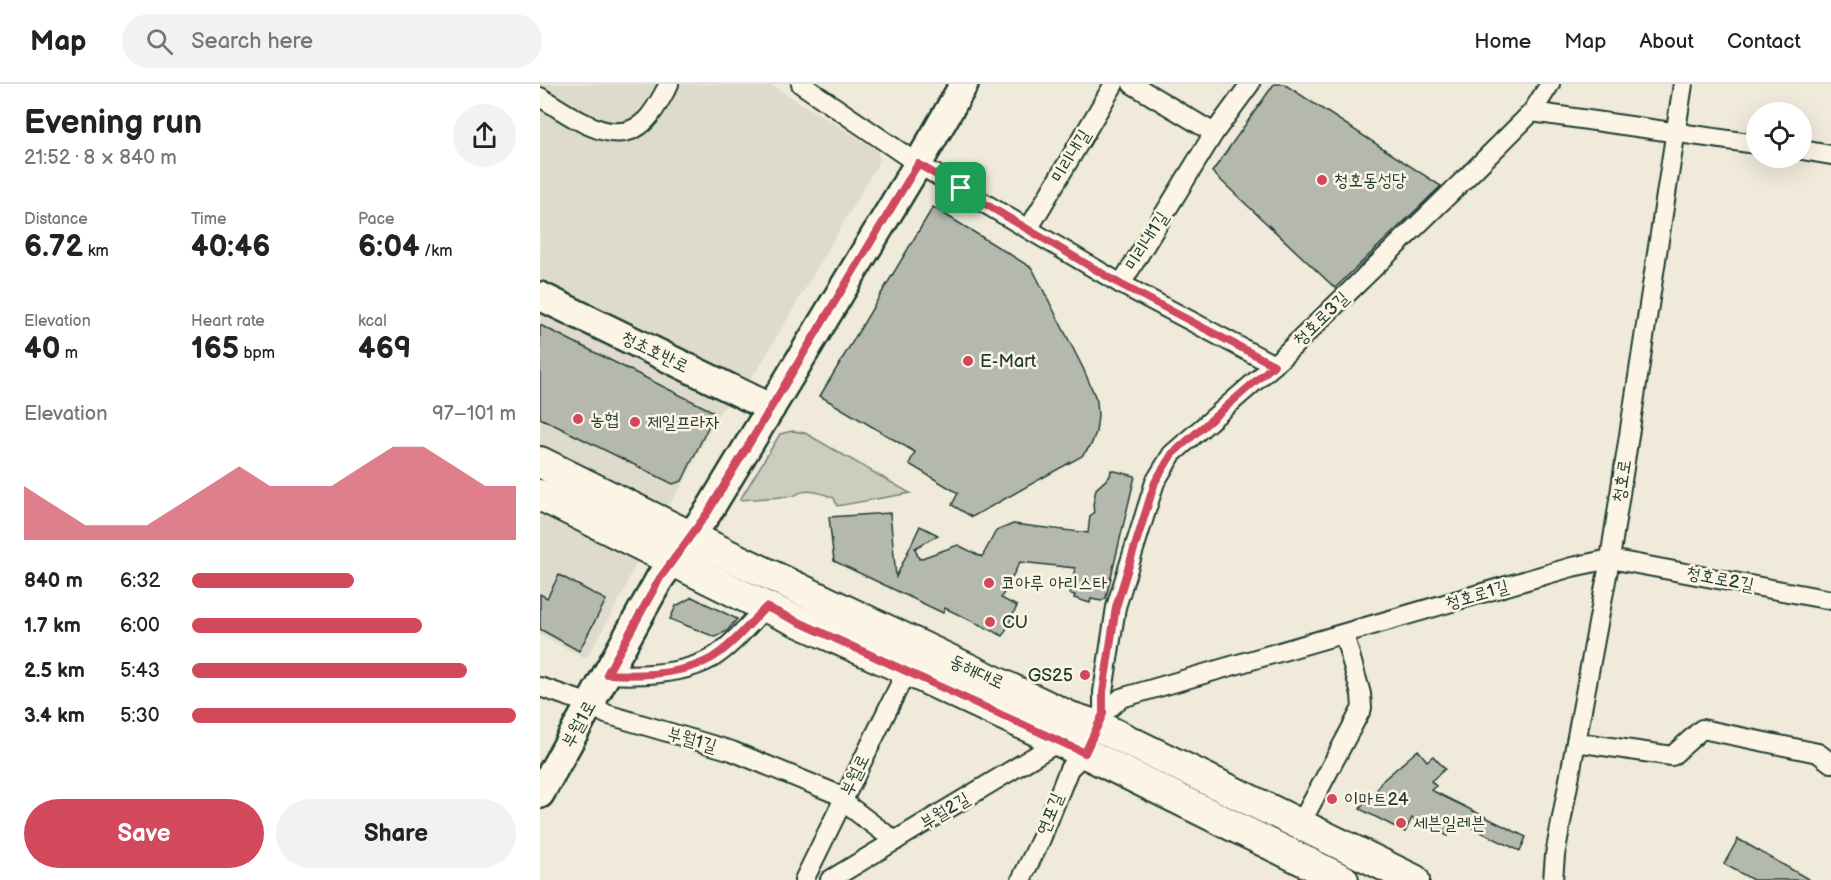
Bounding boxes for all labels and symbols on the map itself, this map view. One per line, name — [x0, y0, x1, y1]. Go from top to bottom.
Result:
street label: 미리내길 — [1047, 125, 1095, 186]
pin — [935, 162, 986, 213]
place label: 청호동성당 — [1334, 170, 1407, 191]
marker: 청호동성당 — [1315, 173, 1329, 187]
street label: 미리내1길 — [1121, 207, 1173, 274]
street label: 청호로3길 — [1289, 287, 1353, 351]
street label: 청초호반로 — [618, 327, 692, 377]
place label: E-Mart — [980, 351, 1037, 372]
marker: E-Mart — [961, 354, 975, 368]
place label: 농협 — [590, 409, 619, 430]
marker: 농협 — [571, 412, 585, 426]
place label: 제일프라자 — [647, 412, 720, 433]
marker: 제일프라자 — [628, 415, 642, 429]
street label: 청호로 — [1608, 458, 1636, 504]
street label: 청호로2길 — [1684, 562, 1756, 596]
place label: 코아루 아리스타 — [1001, 573, 1108, 594]
marker: 코아루 아리스타 — [982, 576, 996, 590]
street label: 청호로1길 — [1443, 576, 1512, 614]
place label: CU — [1002, 612, 1028, 633]
marker: CU — [983, 615, 997, 629]
street label: 동해대로 — [946, 650, 1008, 694]
place label: GS25 — [1028, 665, 1073, 686]
marker: GS25 — [1078, 668, 1092, 682]
street label: 부월1로 — [558, 697, 600, 751]
street label: 부월1길 — [665, 723, 720, 757]
street label: 부월로 — [836, 751, 874, 799]
street label: 부월2길 — [916, 788, 974, 834]
street label: 연포길 — [1032, 789, 1068, 838]
place label: 이마트24 — [1344, 789, 1409, 810]
marker: 이마트24 — [1325, 792, 1339, 806]
place label: 세븐일레븐 — [1413, 813, 1485, 834]
marker: 세븐일레븐 — [1394, 816, 1408, 830]

